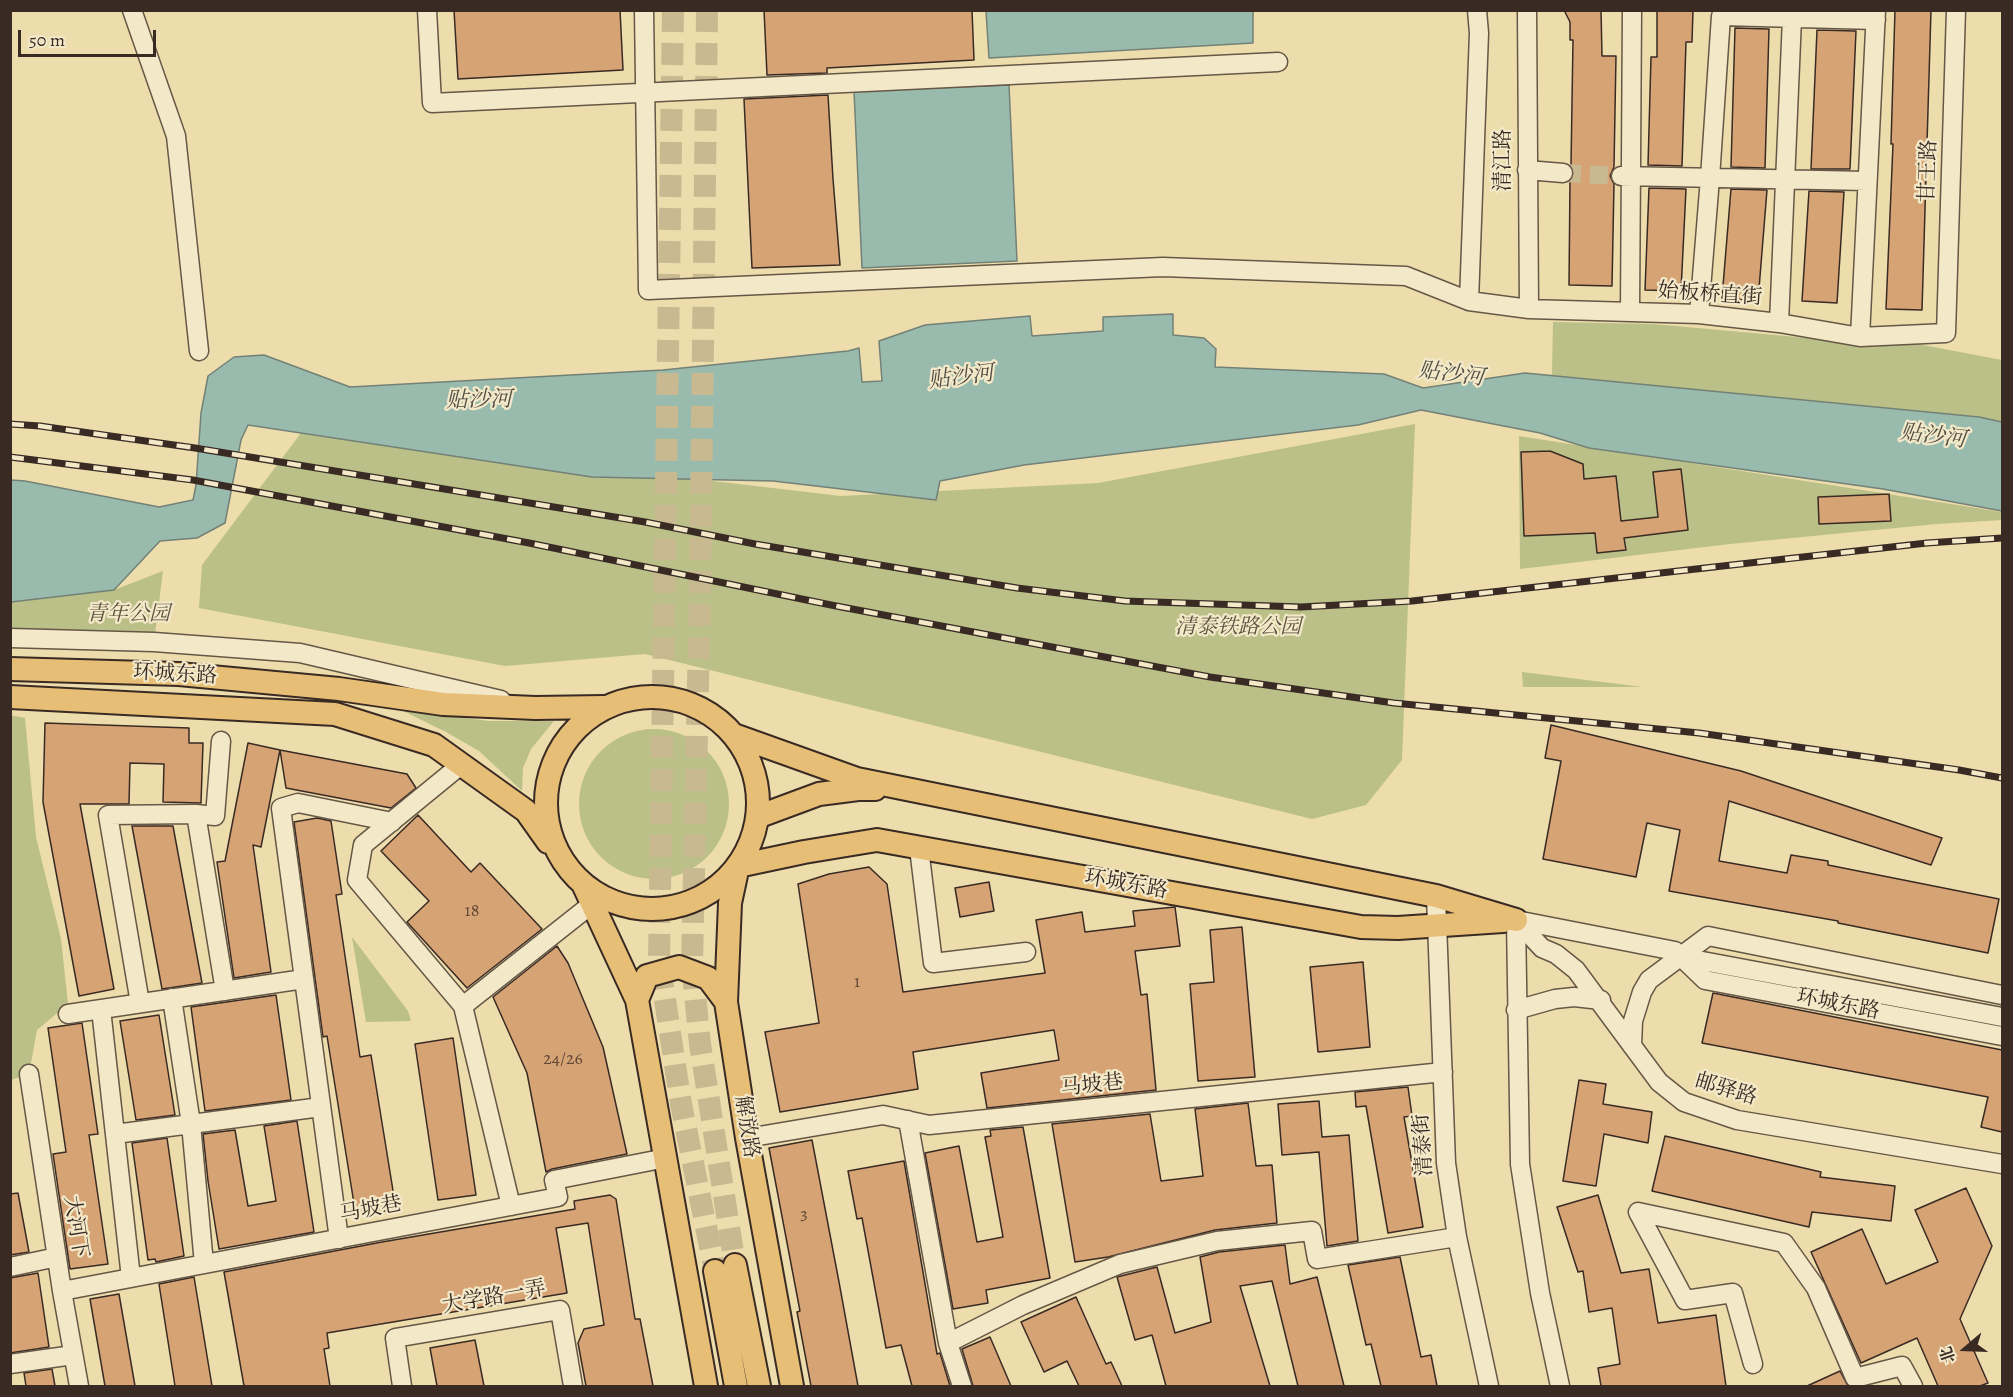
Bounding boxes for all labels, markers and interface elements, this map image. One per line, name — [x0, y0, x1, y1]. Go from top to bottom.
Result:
scale bar — [21, 18, 159, 56]
text: 50 m — [29, 28, 65, 52]
street label: 清江路 — [1491, 129, 1517, 191]
street label: 甘王路 — [1915, 139, 1943, 203]
street label: 始板桥直街 — [1657, 279, 1763, 311]
water label: 贴沙河 — [1417, 358, 1485, 392]
water label: 贴沙河 — [927, 361, 995, 395]
water label: 贴沙河 — [446, 387, 512, 415]
water label: 贴沙河 — [1899, 420, 1967, 454]
park label: 青年公园 — [86, 602, 170, 628]
park label: 清泰铁路公园 — [1175, 615, 1301, 641]
street label: 环城东路 — [132, 660, 218, 690]
street label: 环城东路 — [1082, 865, 1170, 905]
house number: 18 — [465, 901, 479, 923]
house number: 1 — [854, 972, 860, 994]
street label: 环城东路 — [1794, 985, 1882, 1025]
house number: 24/26 — [543, 1049, 583, 1071]
street label: 邮驿路 — [1692, 1069, 1760, 1111]
street label: 马坡巷 — [1059, 1070, 1125, 1102]
street label: 解放路 — [729, 1094, 763, 1160]
street label: 清泰街 — [1409, 1113, 1439, 1177]
street label: 马坡巷 — [338, 1192, 404, 1228]
street label: 大河下 — [58, 1194, 92, 1260]
house number: 3 — [800, 1204, 808, 1226]
street label: 大学路一弄 — [440, 1276, 548, 1320]
north arrow — [1935, 1319, 1995, 1379]
text: 北 — [1935, 1344, 1961, 1366]

